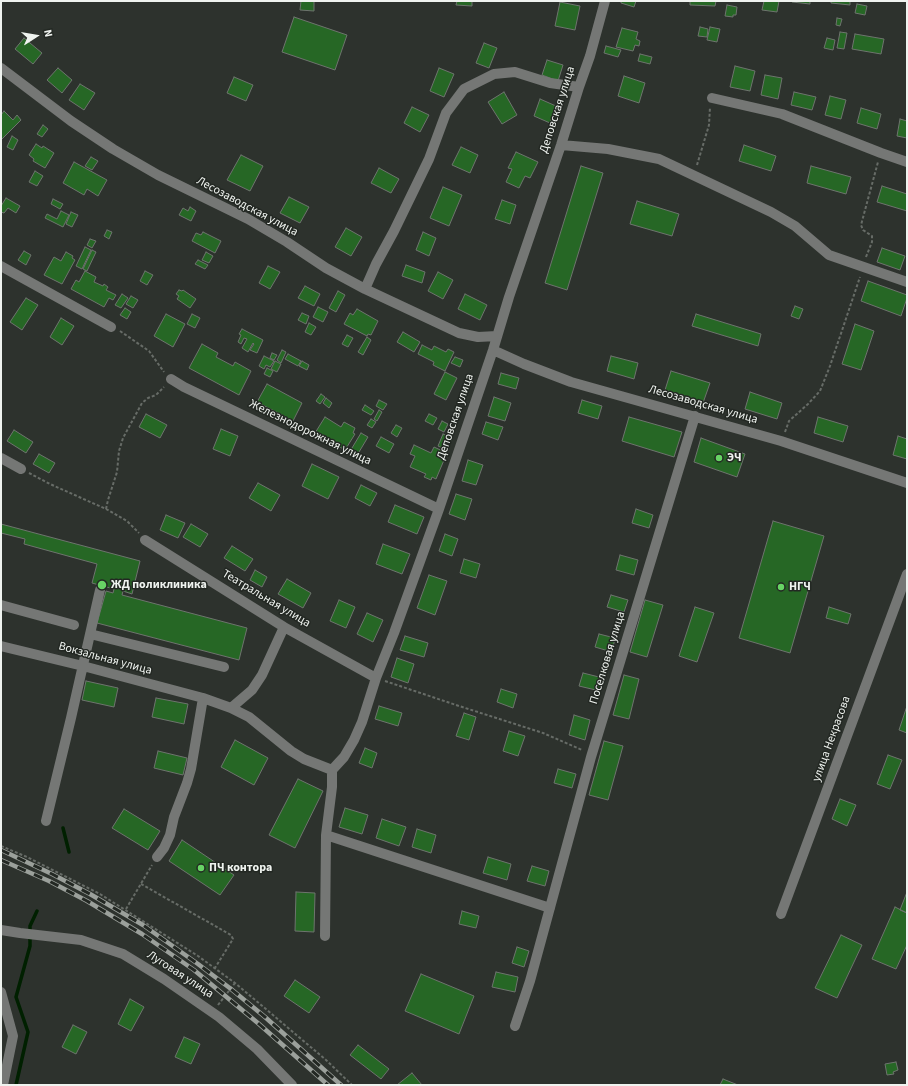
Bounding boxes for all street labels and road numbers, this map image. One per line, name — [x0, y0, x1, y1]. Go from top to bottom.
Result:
street label: Деповская улица — [537, 65, 579, 155]
street label: Лесозаводская улица — [194, 174, 300, 240]
street label: Деповская улица — [434, 372, 478, 462]
street label: Лесозаводская улица — [647, 383, 759, 427]
street label: Железнодорожная улица — [247, 397, 373, 469]
street label: Театральная улица — [219, 567, 313, 631]
street label: Поселковая улица — [587, 610, 629, 706]
street label: Вокзальная улица — [57, 640, 153, 678]
street label: улица Некрасова — [810, 694, 854, 784]
street label: Луговая улица — [144, 948, 216, 1002]

